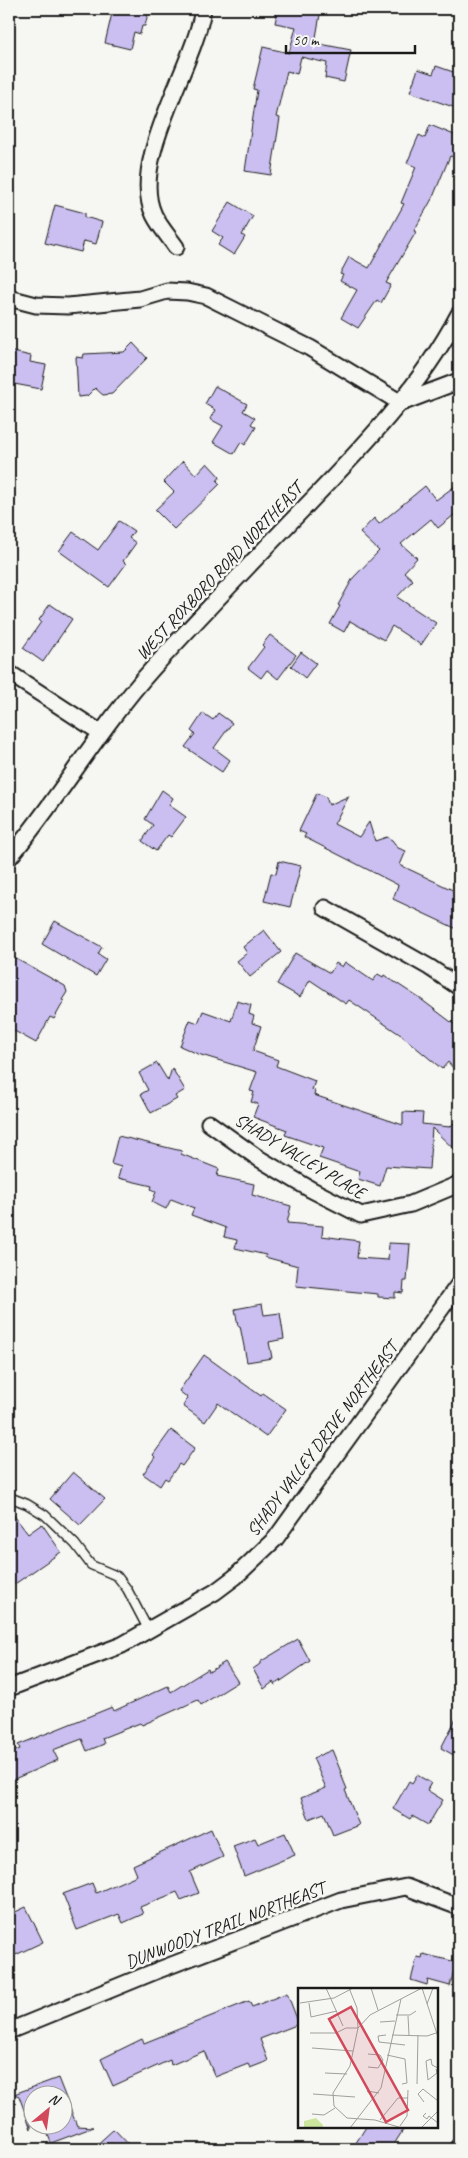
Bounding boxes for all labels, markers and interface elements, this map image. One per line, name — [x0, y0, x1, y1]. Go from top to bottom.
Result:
scale bar — [286, 22, 414, 54]
text: 50 m — [293, 31, 320, 50]
street label: WEST ROXBORO ROAD NORTHEAST — [131, 474, 310, 664]
street label: SHADY VALLEY PLACE — [231, 1108, 371, 1205]
street label: SHADY VALLEY DRIVE NORTHEAST — [242, 1334, 405, 1540]
street label: DUNWOODY TRAIL NORTHEAST — [122, 1875, 332, 1973]
inset map — [298, 1988, 438, 2128]
north arrow — [22, 2086, 72, 2136]
text: N — [46, 2090, 64, 2110]

